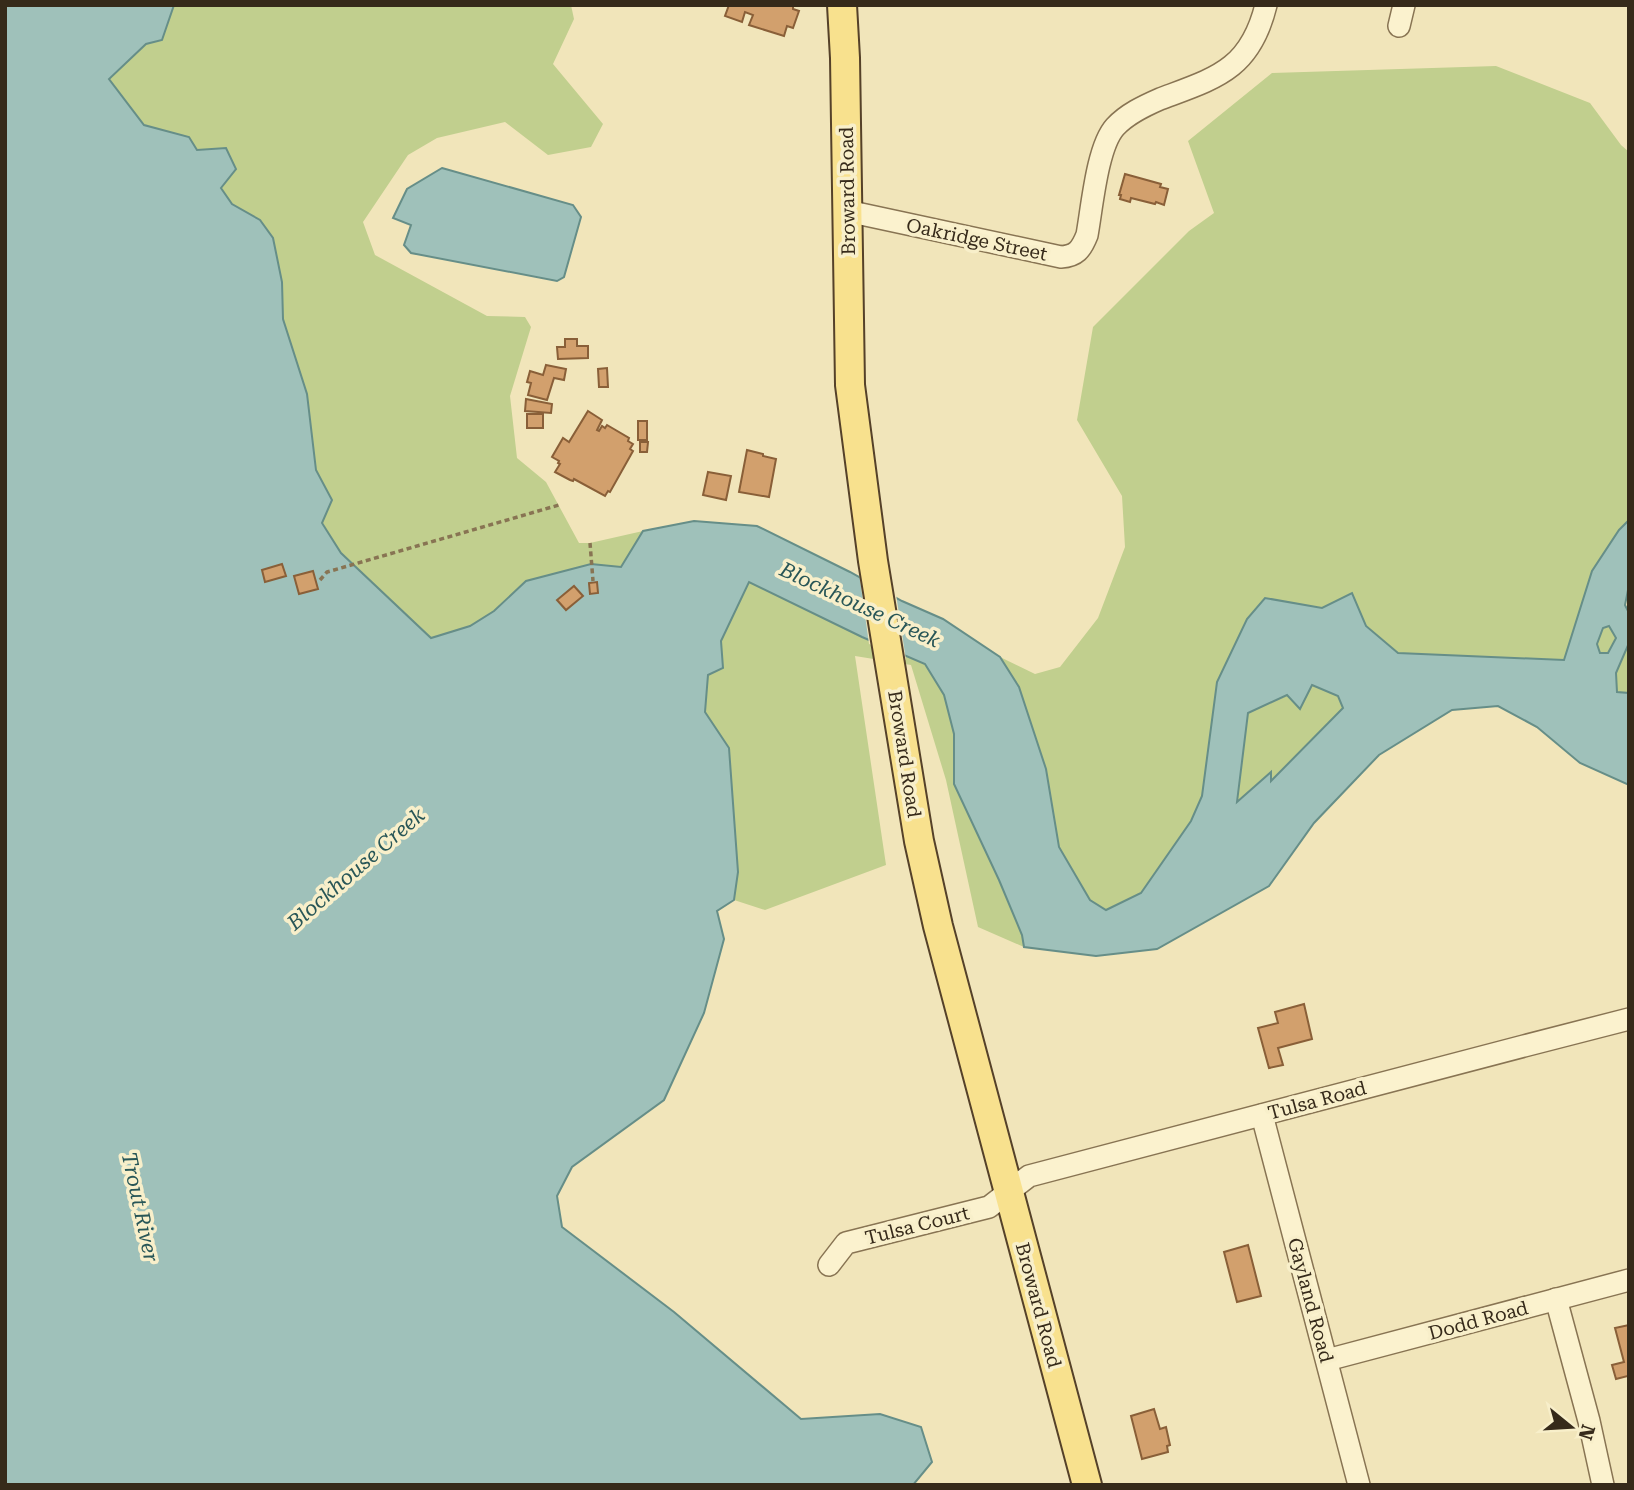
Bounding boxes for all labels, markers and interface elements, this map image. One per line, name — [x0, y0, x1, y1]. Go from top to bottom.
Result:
street label: Broward Road — [835, 126, 860, 256]
street label: Oakridge Street — [904, 213, 1049, 266]
water label: Blockhouse Creek — [775, 557, 944, 653]
street label: Broward Road — [883, 689, 926, 819]
water label: Blockhouse Creek — [282, 802, 430, 936]
street label: Tulsa Road — [1265, 1076, 1369, 1125]
water label: Trout River — [117, 1150, 163, 1264]
street label: Tulsa Court — [863, 1201, 972, 1250]
street label: Gayland Road — [1283, 1235, 1338, 1365]
street label: Broward Road — [1011, 1240, 1066, 1370]
street label: Dodd Road — [1426, 1296, 1531, 1345]
north arrow — [1536, 1392, 1606, 1462]
text: N — [1573, 1422, 1600, 1443]

